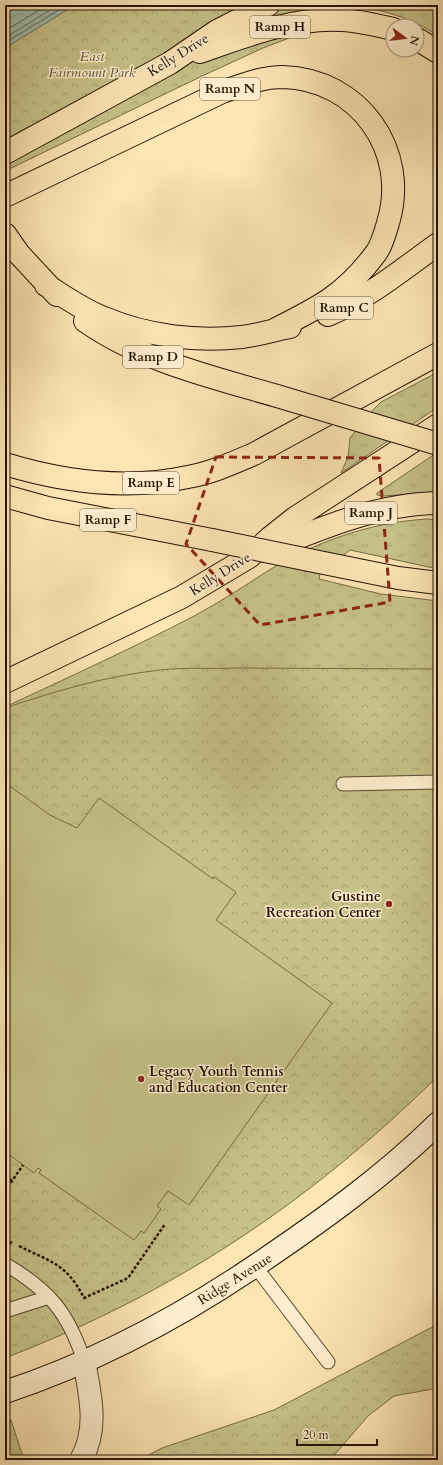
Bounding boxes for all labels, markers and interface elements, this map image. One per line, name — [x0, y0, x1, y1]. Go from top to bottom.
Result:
road number: Ramp H — [250, 16, 310, 38]
north arrow — [385, 18, 425, 58]
street label: Kelly Drive — [144, 29, 212, 81]
text: N — [406, 34, 423, 47]
park label: East Fairmount Park — [48, 47, 136, 82]
road number: Ramp N — [200, 78, 260, 100]
road number: Ramp C — [315, 297, 373, 319]
road number: Ramp D — [123, 346, 183, 368]
road number: Ramp E — [123, 472, 179, 494]
road number: Ramp J — [345, 502, 397, 524]
road number: Ramp F — [80, 509, 136, 531]
street label: Kelly Drive — [186, 548, 254, 600]
place label: Gustine Recreation Center — [266, 887, 381, 922]
marker: Gustine Recreation Center — [384, 899, 394, 909]
place label: Legacy Youth Tennis and Education Center — [149, 1062, 288, 1097]
marker: Legacy Youth Tennis and Education Center — [136, 1074, 146, 1084]
street label: Ridge Avenue — [194, 1249, 276, 1309]
scale bar — [297, 1421, 377, 1447]
text: 20 m — [303, 1427, 330, 1443]

